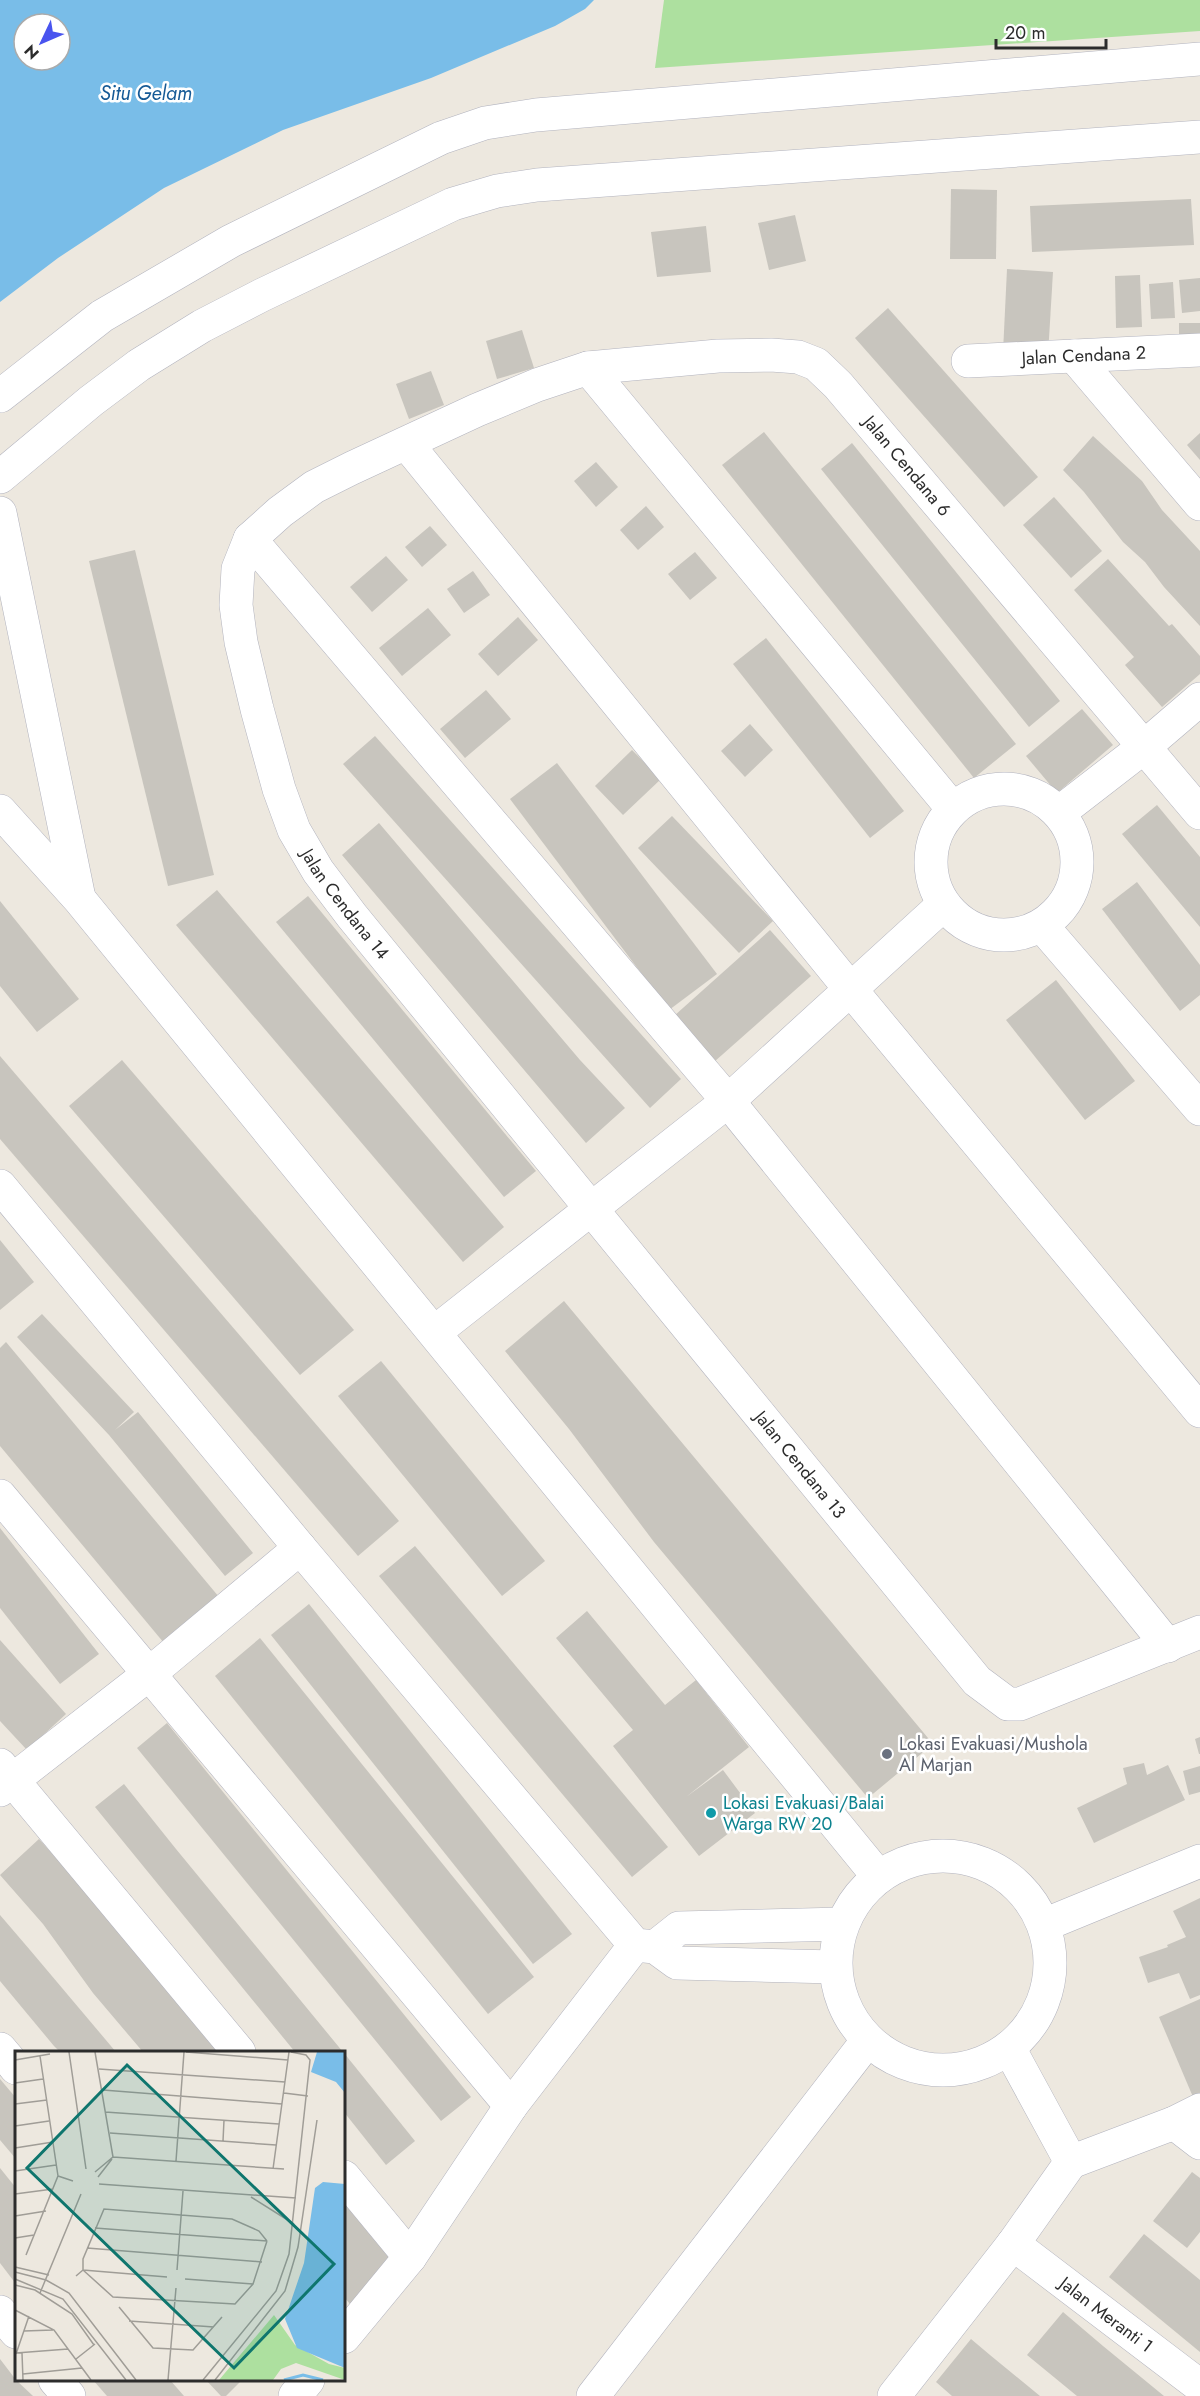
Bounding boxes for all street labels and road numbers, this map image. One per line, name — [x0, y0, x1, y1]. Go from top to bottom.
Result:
street label: Jalan Cendana 2 — [1019, 340, 1147, 372]
street label: Jalan Cendana 6 — [856, 408, 957, 522]
street label: Jalan Cendana 14 — [294, 842, 395, 965]
street label: Jalan Cendana 13 — [747, 1404, 852, 1524]
street label: Jalan Meranti 1 — [1052, 2270, 1158, 2359]

